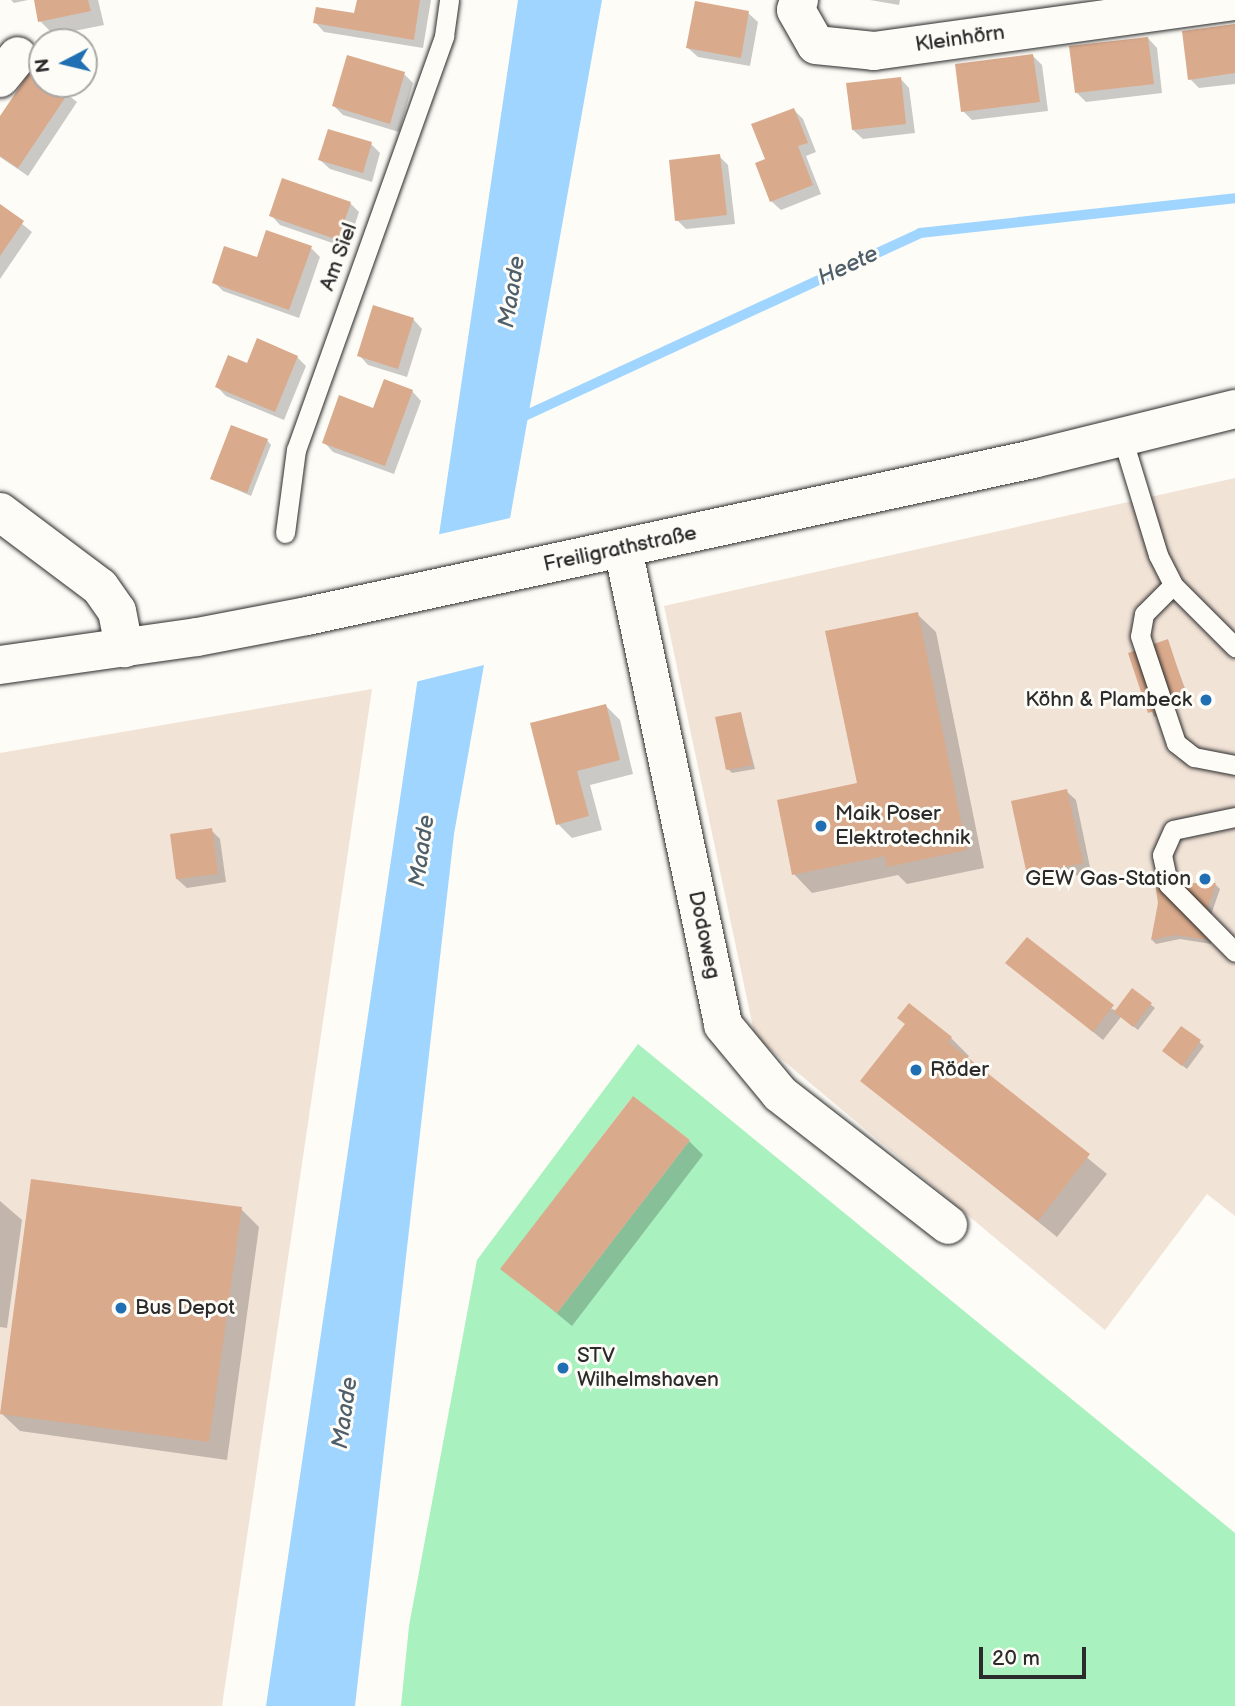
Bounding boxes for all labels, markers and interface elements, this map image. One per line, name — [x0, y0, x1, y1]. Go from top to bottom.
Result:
street label: Kleinhörn — [914, 20, 1006, 58]
north arrow — [28, 28, 98, 98]
text: N — [31, 57, 56, 74]
street label: Am Siel — [315, 220, 363, 294]
water label: Heete — [813, 240, 883, 292]
water label: Maade — [493, 254, 531, 330]
street label: Freiligrathstraße — [541, 520, 699, 578]
place label: Köhn & Plambeck — [1025, 687, 1192, 713]
marker: Köhn & Plambeck — [1198, 692, 1214, 708]
place label: Maik Poser Elektrotechnik — [835, 801, 970, 851]
water label: Maade — [403, 813, 441, 889]
marker: Maik Poser Elektrotechnik — [813, 818, 829, 834]
place label: GEW Gas-Station — [1025, 866, 1191, 892]
marker: GEW Gas-Station — [1197, 871, 1213, 887]
street label: Dodoweg — [682, 889, 726, 981]
place label: Röder — [930, 1057, 989, 1083]
marker: Röder — [908, 1062, 924, 1078]
place label: Bus Depot — [135, 1295, 235, 1321]
marker: Bus Depot — [113, 1300, 129, 1316]
place label: STV Wilhelmshaven — [577, 1343, 719, 1393]
marker: STV Wilhelmshaven — [555, 1360, 571, 1376]
water label: Maade — [326, 1375, 364, 1451]
scale bar — [983, 1632, 1090, 1676]
text: 20 m — [992, 1646, 1040, 1671]

